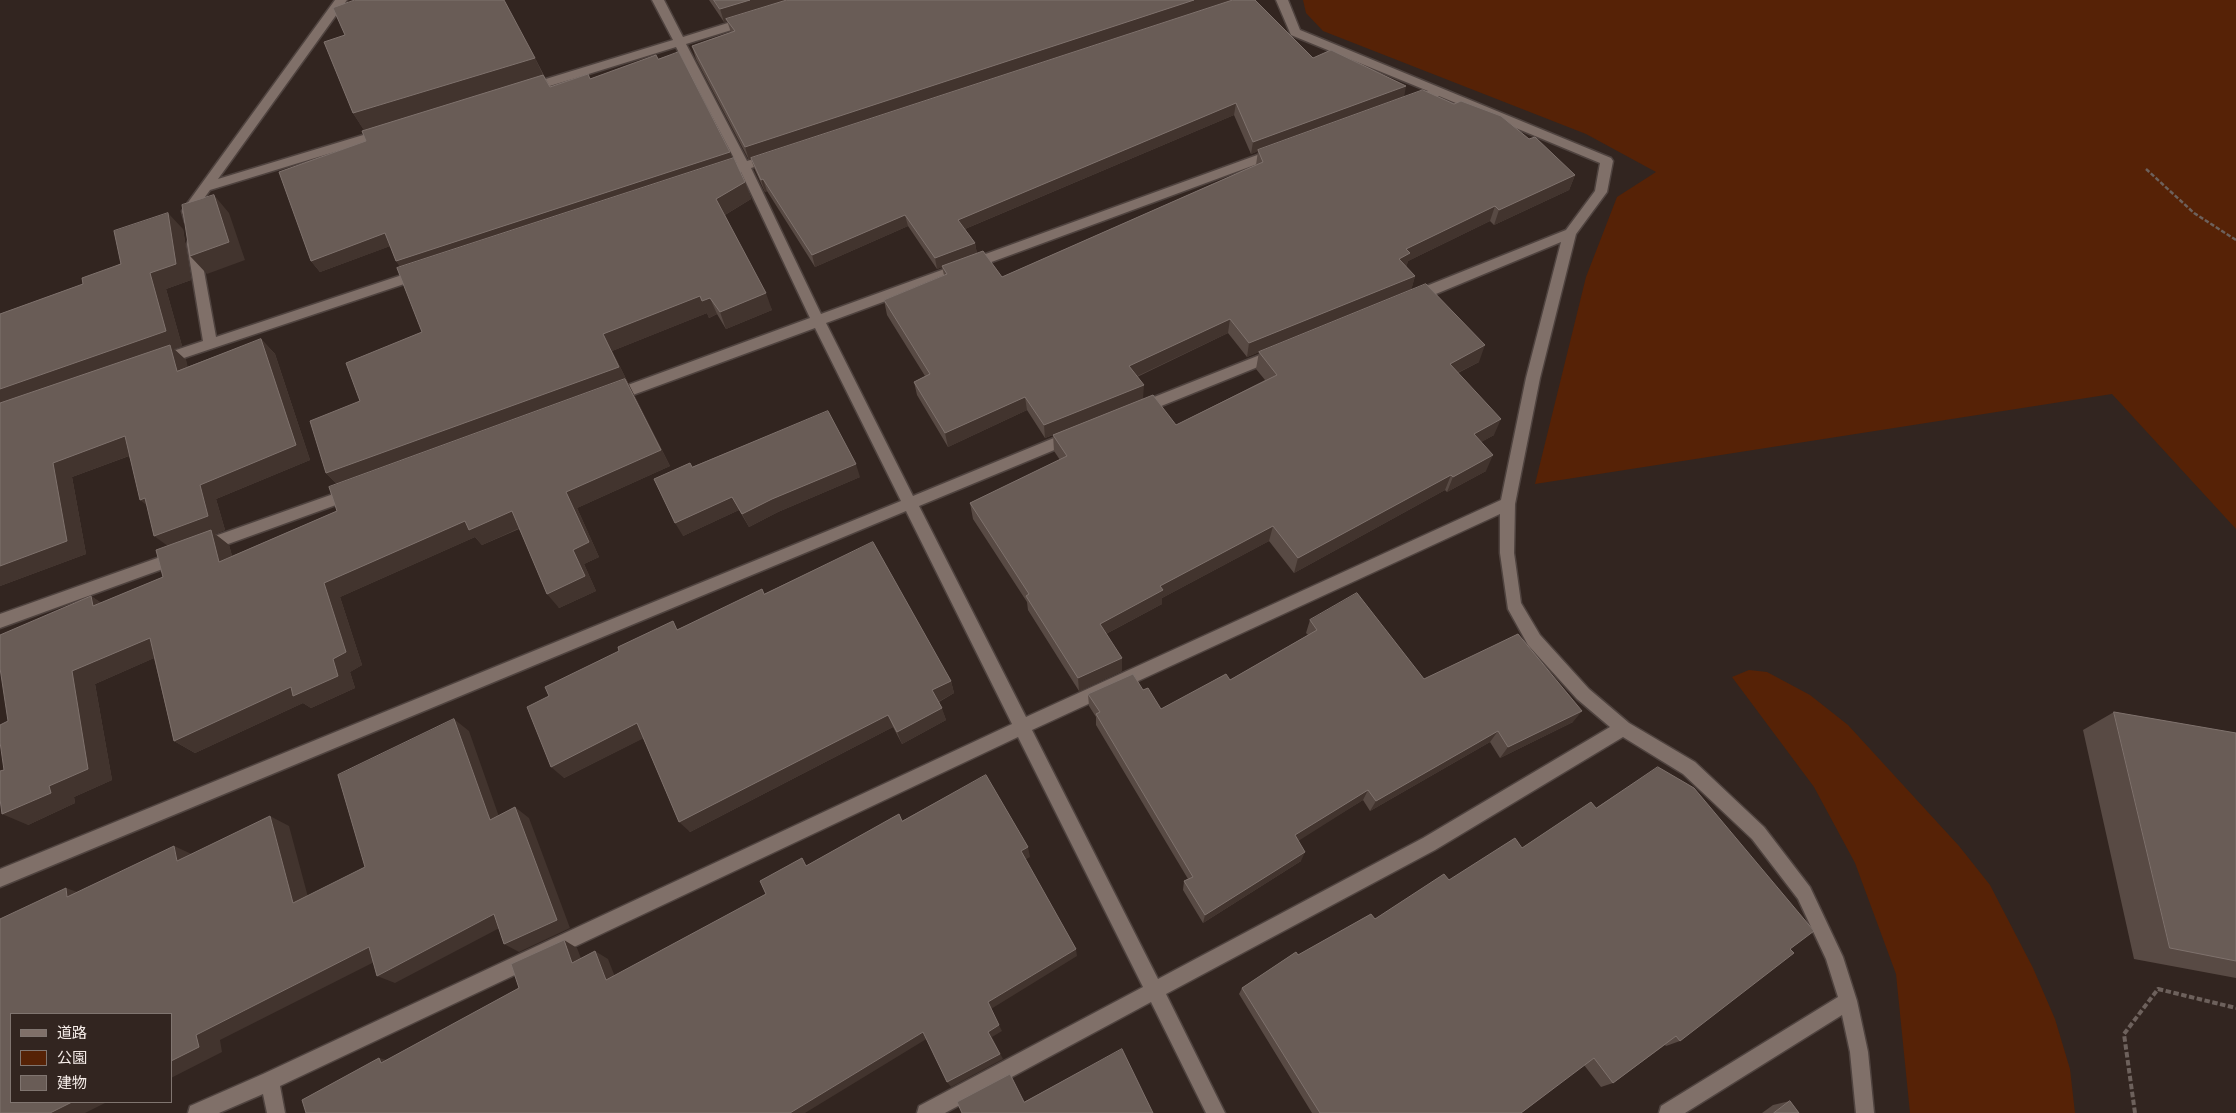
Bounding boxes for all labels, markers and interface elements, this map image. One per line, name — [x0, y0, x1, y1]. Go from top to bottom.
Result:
legend — [10, 1013, 172, 1103]
text: 道路 — [57, 1023, 87, 1044]
text: 公園 — [57, 1048, 87, 1069]
text: 建物 — [57, 1073, 87, 1094]

